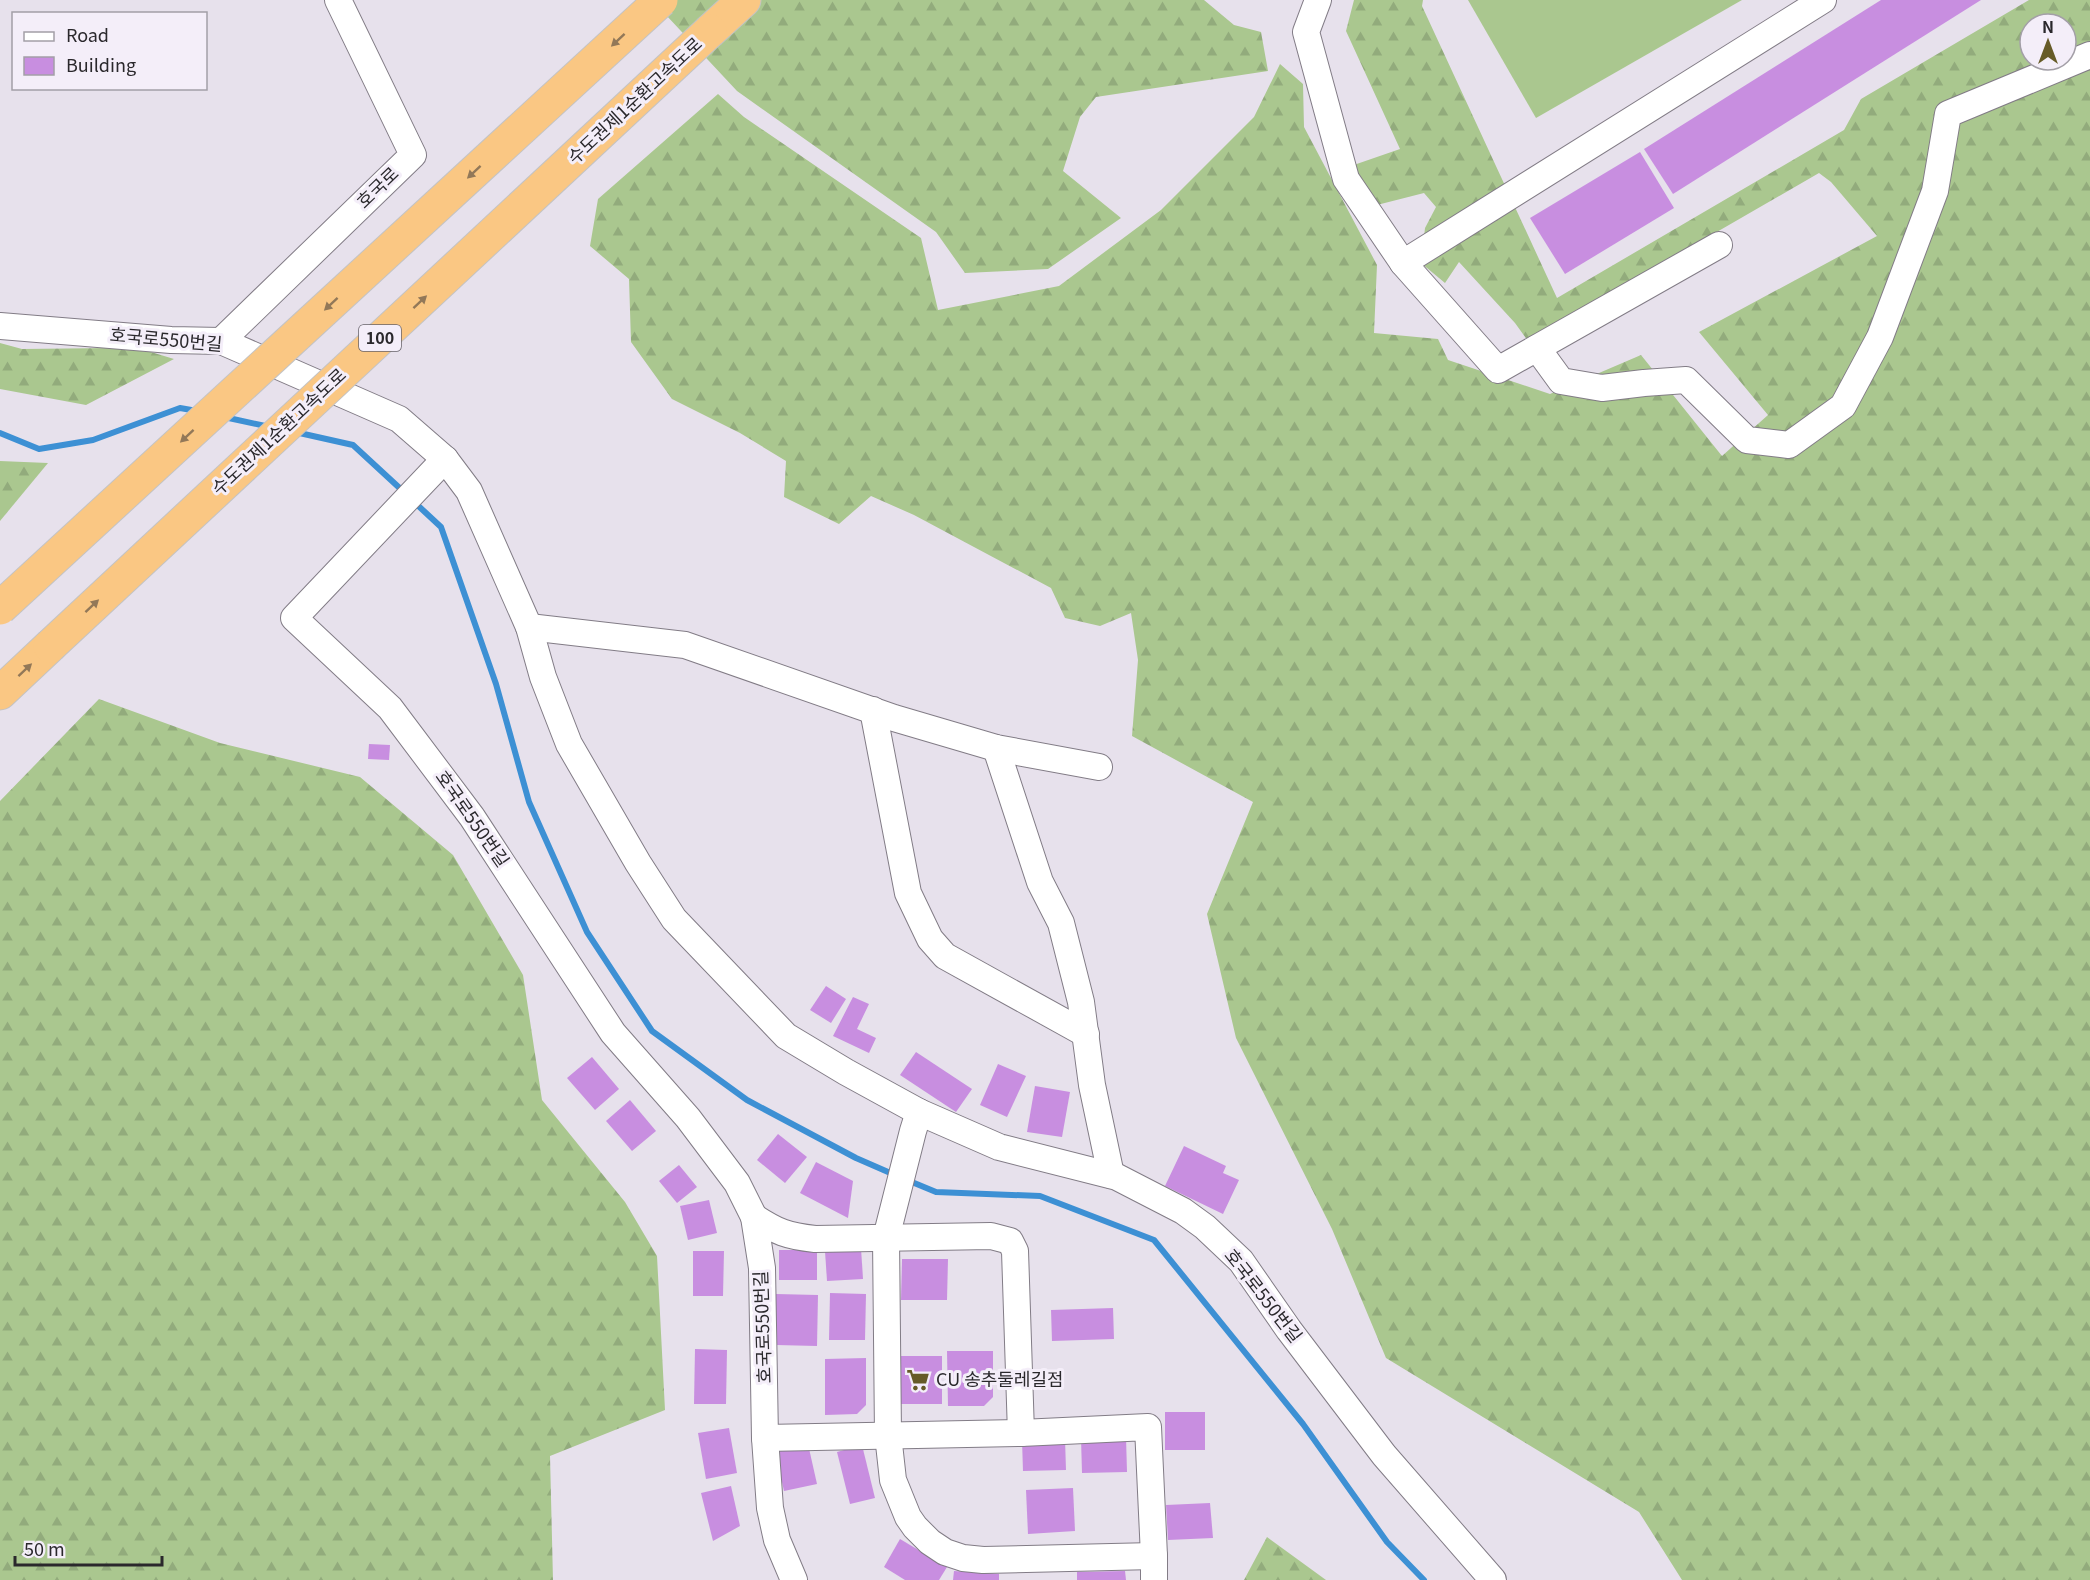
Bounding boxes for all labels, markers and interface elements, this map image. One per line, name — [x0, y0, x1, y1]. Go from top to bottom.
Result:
legend — [12, 12, 207, 90]
north arrow — [2018, 12, 2078, 72]
text: N — [2042, 14, 2054, 38]
text: Road — [66, 21, 109, 47]
street label: 수도권제1순환고속도로 — [561, 30, 707, 169]
one-way arrow — [611, 33, 626, 46]
text: Building — [66, 51, 136, 77]
street label: 호국로 — [350, 160, 404, 213]
one-way arrow — [467, 165, 482, 179]
one-way arrow — [412, 295, 427, 309]
one-way arrow — [324, 297, 339, 310]
street label: 호국로550번길 — [109, 320, 223, 356]
road number: 100 — [359, 325, 401, 351]
street label: 수도권제1순환고속도로 — [205, 361, 351, 500]
one-way arrow — [180, 429, 195, 443]
one-way arrow — [85, 600, 99, 614]
one-way arrow — [17, 663, 32, 677]
street label: 호국로550번길 — [431, 764, 517, 872]
street label: 호국로550번길 — [1220, 1242, 1310, 1347]
street label: 호국로550번길 — [746, 1270, 776, 1384]
place label: CU 송추둘레길점 — [936, 1365, 1064, 1391]
supermarket icon: CU 송추둘레길점 — [905, 1367, 931, 1393]
scale bar — [15, 1529, 162, 1567]
text: 50 m — [24, 1535, 65, 1561]

